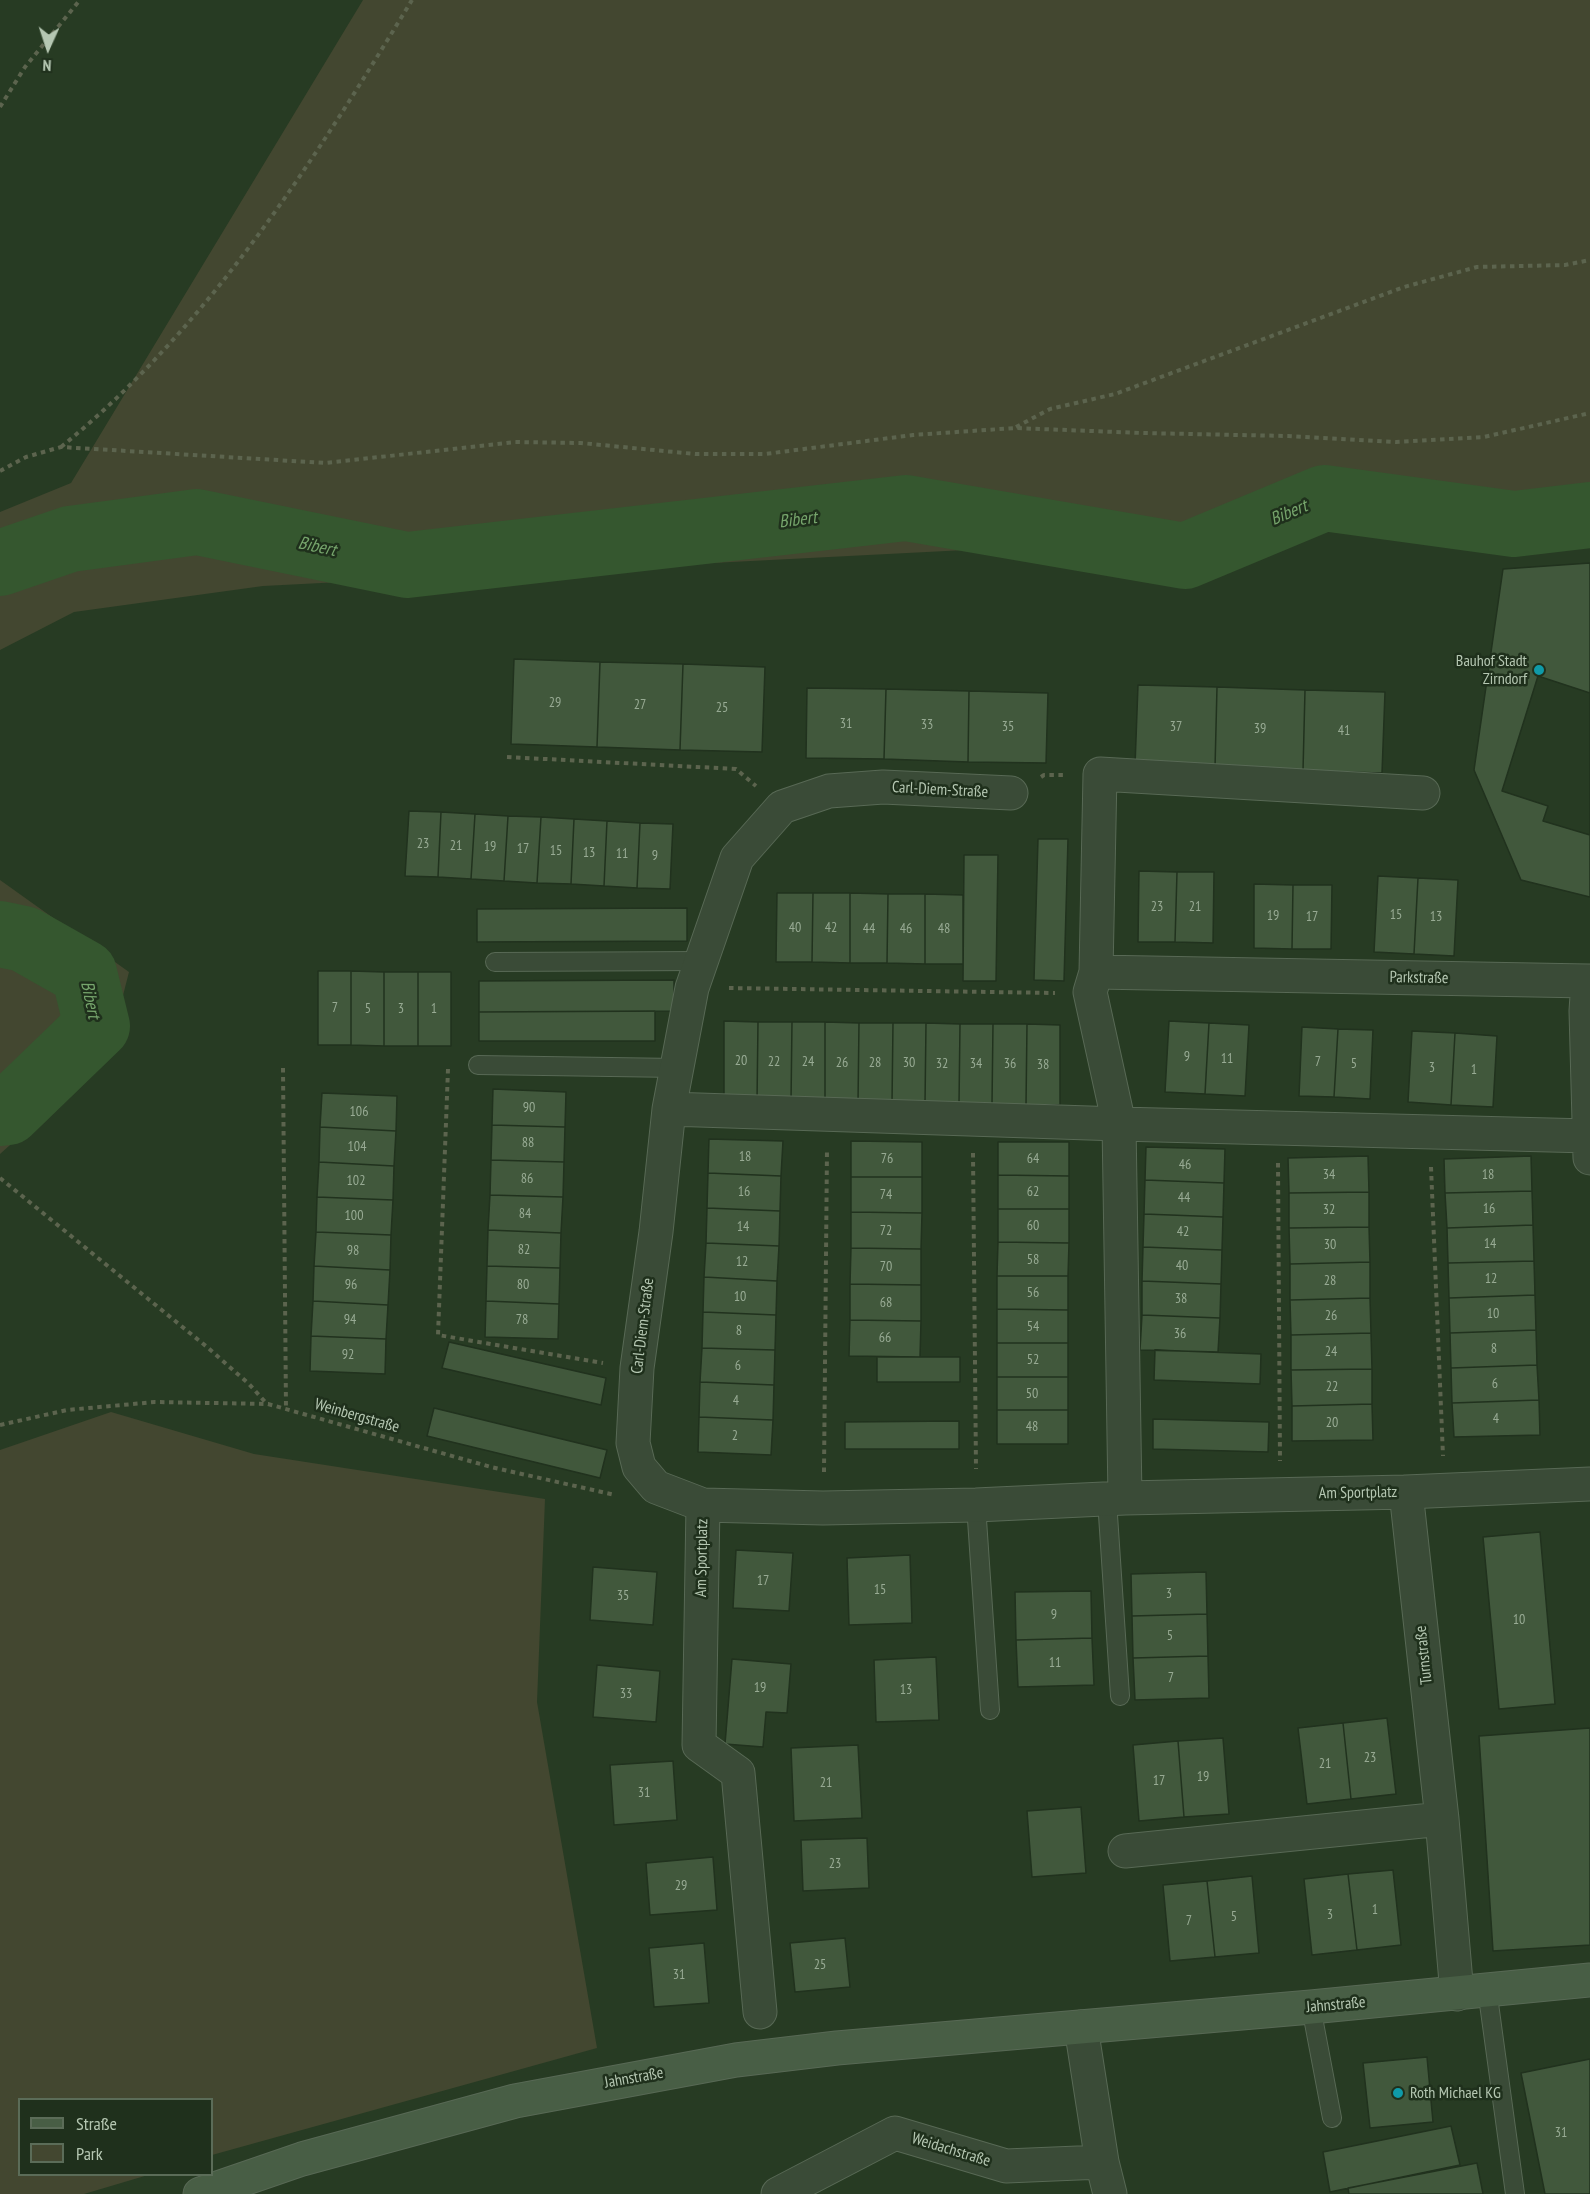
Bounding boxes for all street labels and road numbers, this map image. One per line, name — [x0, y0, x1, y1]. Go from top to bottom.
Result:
street label: Carl-Diem-Straße — [891, 778, 989, 802]
street label: Parkstraße — [1389, 968, 1449, 988]
street label: Carl-Diem-Straße — [628, 1277, 658, 1375]
street label: Weinbergstraße — [312, 1395, 402, 1437]
street label: Am Sportplatz — [1319, 1483, 1397, 1503]
street label: Am Sportplatz — [692, 1519, 712, 1597]
street label: Turnstraße — [1411, 1625, 1437, 1685]
street label: Jahnstraße — [1306, 1993, 1366, 2017]
street label: Jahnstraße — [603, 2063, 665, 2093]
street label: Weidachstraße — [909, 2129, 993, 2171]

